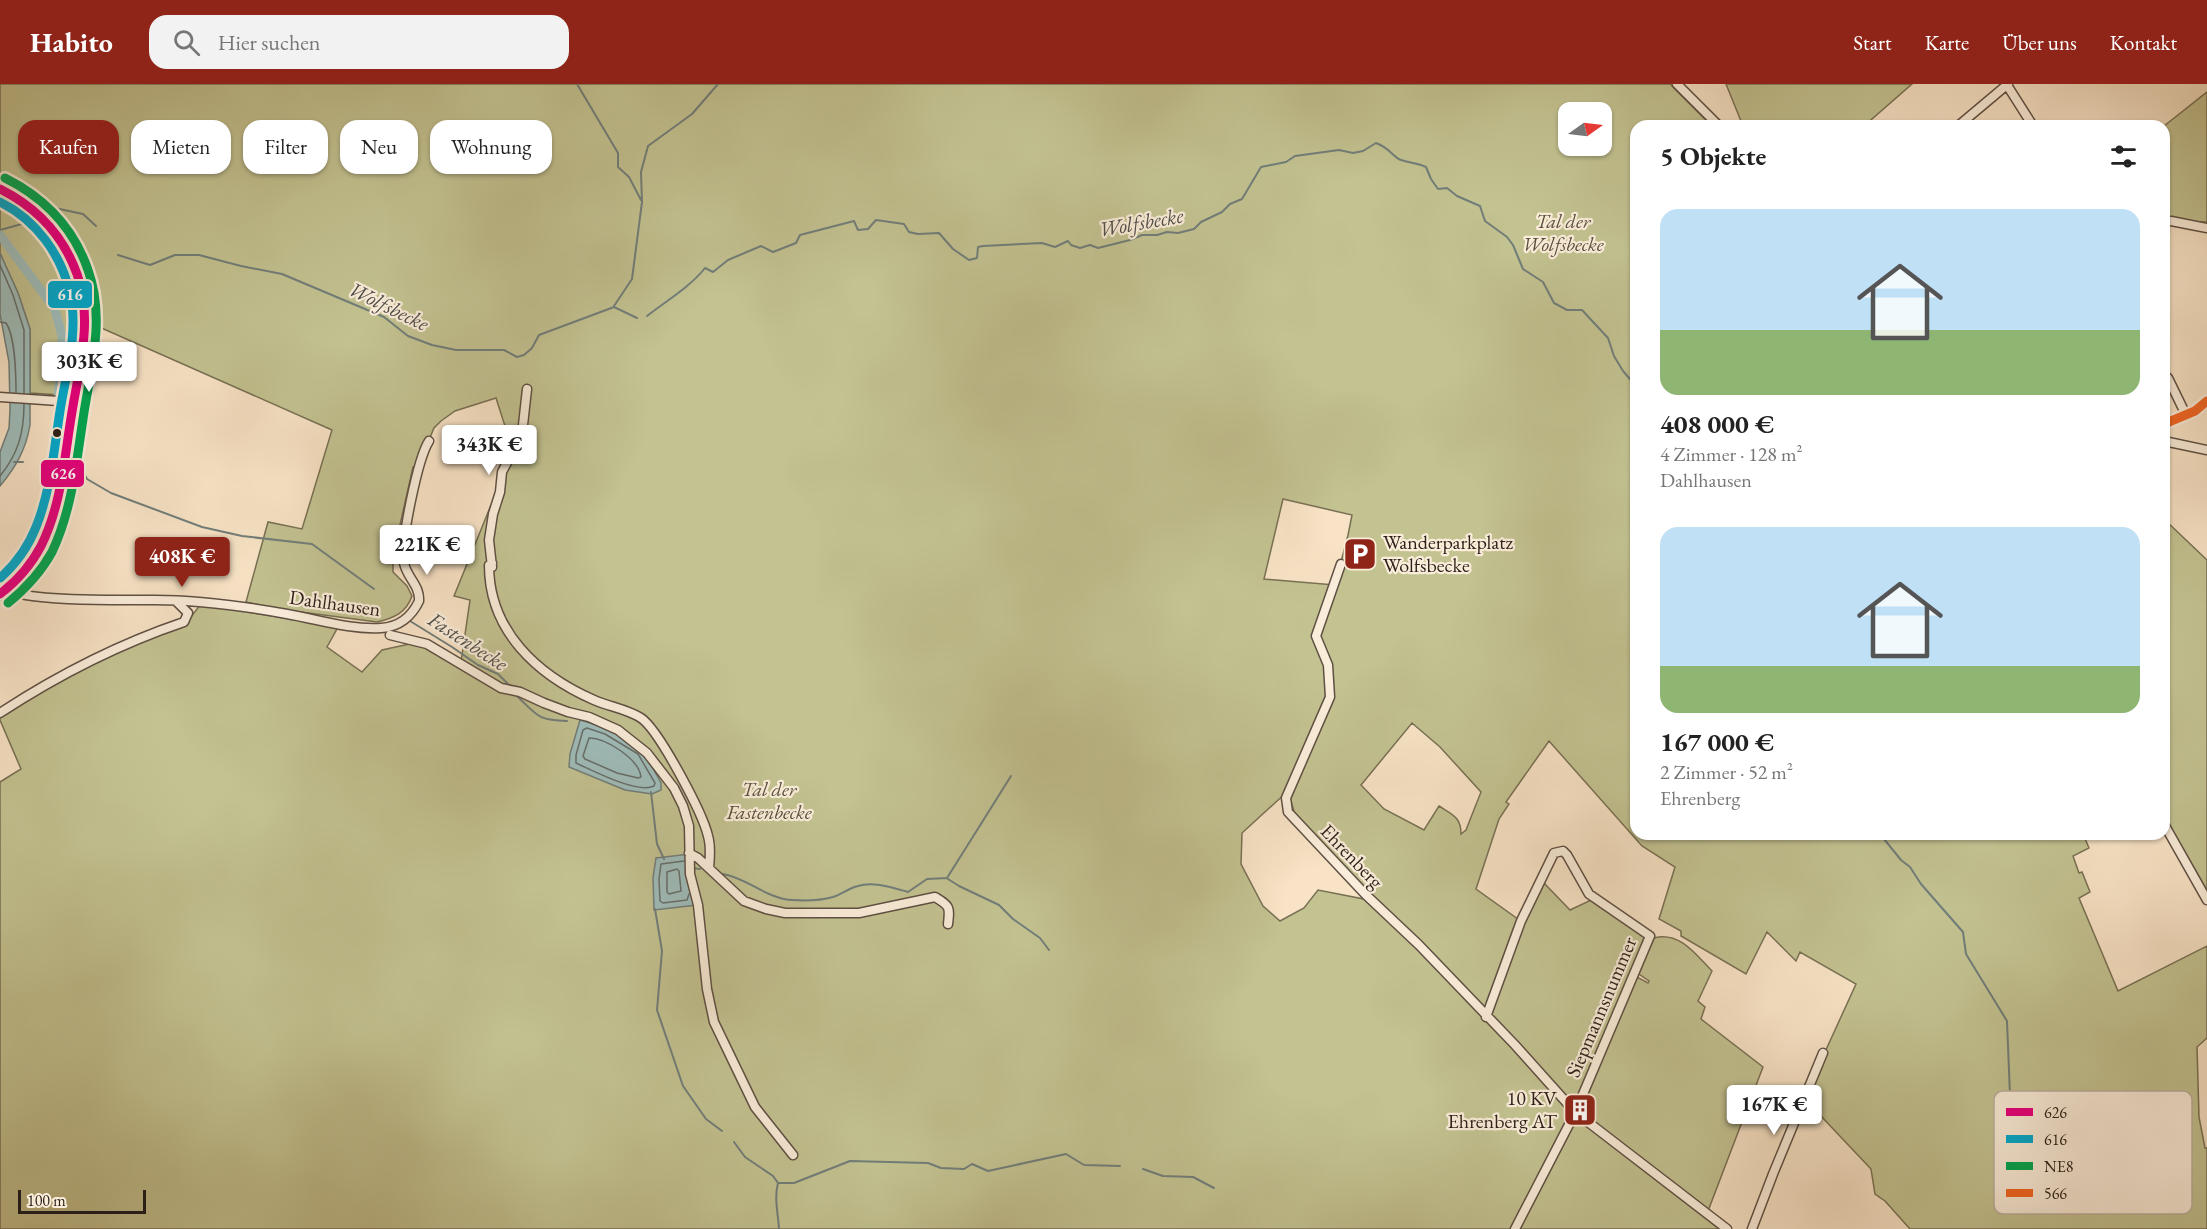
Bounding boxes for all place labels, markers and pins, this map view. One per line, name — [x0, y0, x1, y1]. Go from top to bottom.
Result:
pin: 303K € — [40, 342, 138, 393]
pin: 343K € — [440, 425, 538, 476]
unlabelled marker — [51, 427, 63, 439]
pin: 221K € — [378, 525, 476, 576]
place label: Wanderparkplatz Wolfsbecke — [1383, 529, 1514, 578]
parking icon: Wanderparkplatz Wolfsbecke — [1342, 536, 1378, 572]
pin: 408K € — [133, 537, 231, 588]
place label: 10 KV Ehrenberg AT — [1448, 1085, 1558, 1134]
pin: 167K € — [1725, 1085, 1823, 1136]
building icon: 10 KV Ehrenberg AT — [1562, 1092, 1598, 1128]

